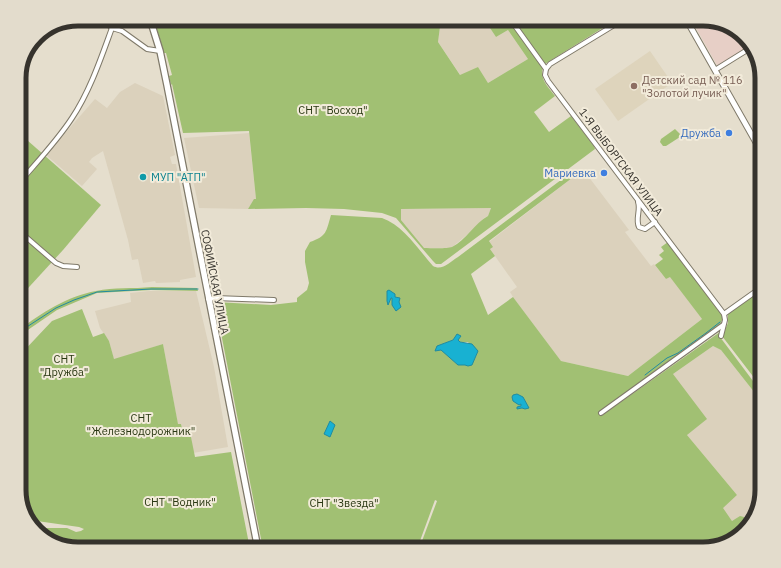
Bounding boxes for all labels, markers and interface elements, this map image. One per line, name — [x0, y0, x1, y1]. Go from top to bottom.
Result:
place label: Детский сад № 116 "Золотой лучик" — [642, 73, 743, 100]
marker: Детский сад № 116 "Золотой лучик" — [629, 81, 639, 91]
park label: СНТ "Восход" — [298, 103, 368, 117]
street label: 1-Я ВЫБОРГСКАЯ УЛИЦА — [576, 105, 666, 219]
place label: Дружба — [681, 126, 721, 140]
marker: Дружба — [724, 128, 734, 138]
place label: Мариевка — [544, 166, 596, 180]
marker: Мариевка — [599, 168, 609, 178]
place label: МУП "АТП" — [151, 170, 206, 184]
marker: МУП "АТП" — [138, 172, 148, 182]
street label: СОФИЙСКАЯ УЛИЦА — [198, 228, 232, 336]
park label: СНТ "Дружба" — [40, 352, 88, 379]
park label: СНТ "Железнодорожник" — [87, 411, 195, 438]
park label: СНТ "Водник" — [144, 495, 216, 509]
park label: СНТ "Звезда" — [309, 496, 379, 510]

